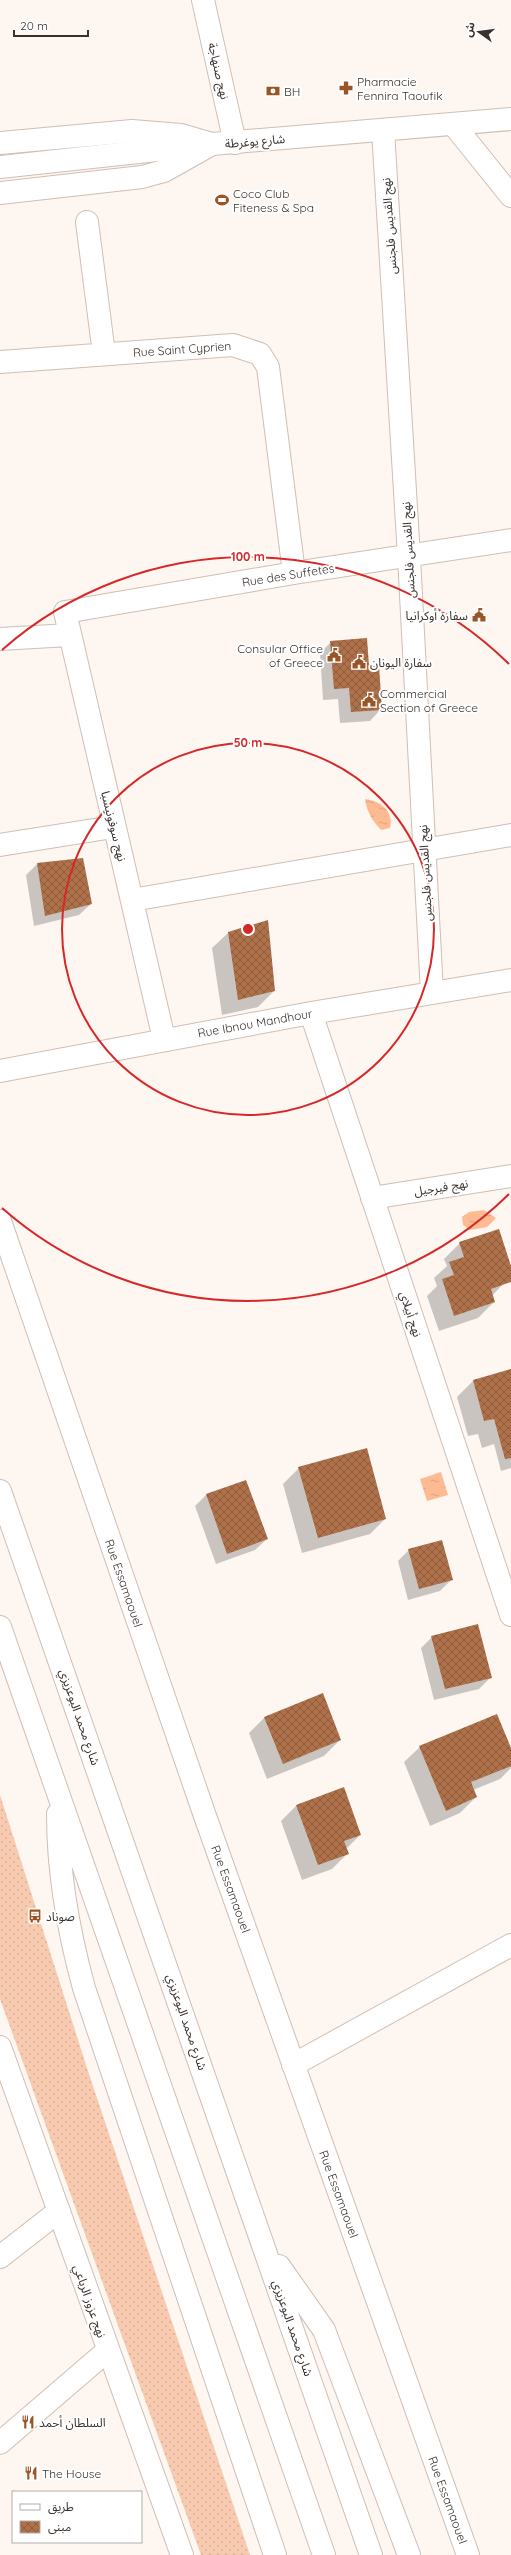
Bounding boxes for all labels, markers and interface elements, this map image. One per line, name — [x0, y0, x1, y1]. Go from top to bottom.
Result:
scale bar — [14, 12, 88, 38]
north arrow — [459, 12, 499, 52]
text: 20 m — [20, 18, 48, 33]
text: ش — [461, 21, 478, 39]
street label: نهج صنهاجة — [203, 41, 233, 101]
place label: Pharmacie Fennira Taoufik — [357, 74, 443, 103]
pharmacy icon: Pharmacie Fennira Taoufik — [338, 80, 354, 96]
bank icon: BH — [265, 83, 281, 99]
place label: BH — [284, 84, 300, 99]
street label: شارع يوغرطة — [224, 131, 286, 153]
street label: نهج القديس فلجنس — [378, 177, 402, 275]
place label: Coco Club Fiteness & Spa — [233, 186, 314, 215]
sports icon: Coco Club Fiteness & Spa — [214, 192, 230, 208]
street label: Rue Saint Cyprien — [132, 338, 232, 360]
street label: نهج القديس فلجنس — [398, 501, 420, 599]
text: 100 m — [231, 549, 265, 564]
street label: Rue des Suffetes — [241, 560, 336, 590]
public building icon: سفارة أوكرانيا — [471, 607, 487, 623]
place label: سفارة أوكرانيا — [405, 608, 468, 623]
place label: Consular Office of Greece — [237, 641, 323, 670]
public building icon: Consular Office of Greece — [326, 647, 342, 663]
public building icon: سفارة اليونان — [351, 654, 367, 670]
place label: سفارة اليونان — [370, 655, 432, 670]
place label: Commercial Section of Greece — [380, 686, 478, 715]
public building icon: Commercial Section of Greece — [361, 692, 377, 708]
text: 50 m — [234, 735, 262, 750]
street label: نهج سوفونيسبا — [96, 789, 130, 863]
street label: نهج القديس فلجنس — [415, 824, 437, 922]
centre of rings — [241, 922, 255, 936]
street label: Rue Ibnou Mandhour — [196, 1005, 314, 1040]
street label: نهج فيرجيل — [413, 1175, 470, 1201]
street label: نهج أبيلاي — [394, 1289, 425, 1340]
street label: Rue Essamaouel — [102, 1537, 146, 1629]
street label: شارع محمد البوعزيزي — [54, 1667, 104, 1768]
street label: Rue Essamaouel — [208, 1843, 254, 1935]
bus stop icon: صوناد — [27, 1908, 43, 1924]
place label: صوناد — [46, 1909, 75, 1924]
street label: شارع محمد البوعزيزي — [161, 1972, 211, 2073]
street label: Rue Essamaouel — [316, 2148, 362, 2240]
street label: نهج عزوز الرباعي — [68, 2263, 109, 2340]
street label: شارع محمد البوعزيزي — [267, 2278, 317, 2379]
restaurant icon: السلطان أحمد — [20, 2414, 36, 2430]
place label: السلطان أحمد — [39, 2415, 106, 2430]
street label: Rue Essamaouel — [425, 2454, 471, 2546]
restaurant icon: The House — [23, 2465, 39, 2481]
place label: The House — [42, 2466, 101, 2481]
legend — [12, 2491, 142, 2543]
text: طريق — [48, 2499, 74, 2515]
text: مبنى — [48, 2519, 71, 2534]

